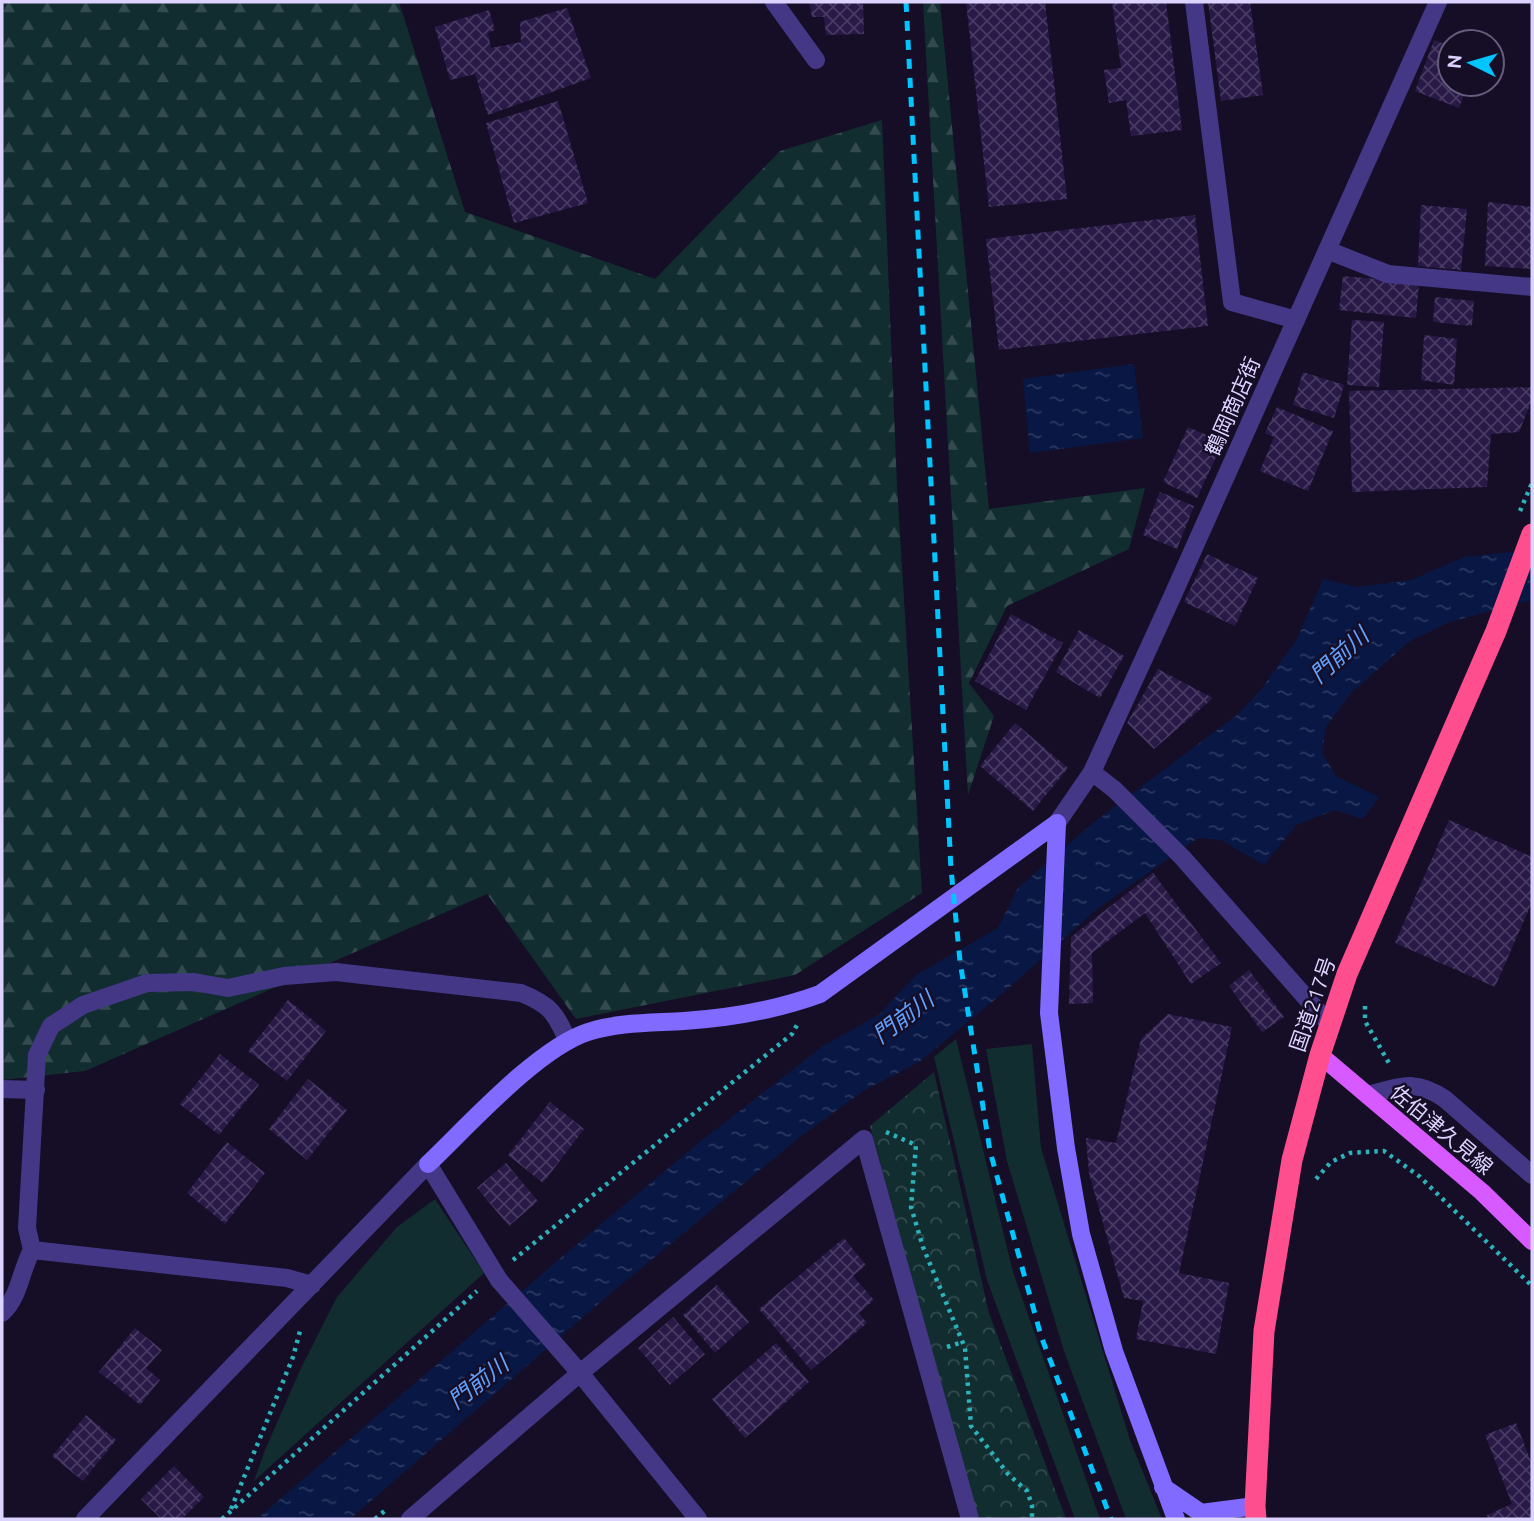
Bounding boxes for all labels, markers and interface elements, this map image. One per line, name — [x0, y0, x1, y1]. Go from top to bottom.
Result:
north arrow — [1436, 28, 1506, 98]
text: N — [1442, 53, 1466, 70]
street label: 鶴岡商店街 — [1200, 353, 1264, 459]
water label: 門前川 — [1305, 621, 1375, 687]
street label: 国道217号 — [1285, 954, 1339, 1054]
water label: 門前川 — [868, 984, 940, 1048]
street label: 佐伯津久見線 — [1386, 1079, 1498, 1179]
water label: 門前川 — [443, 1349, 515, 1413]

